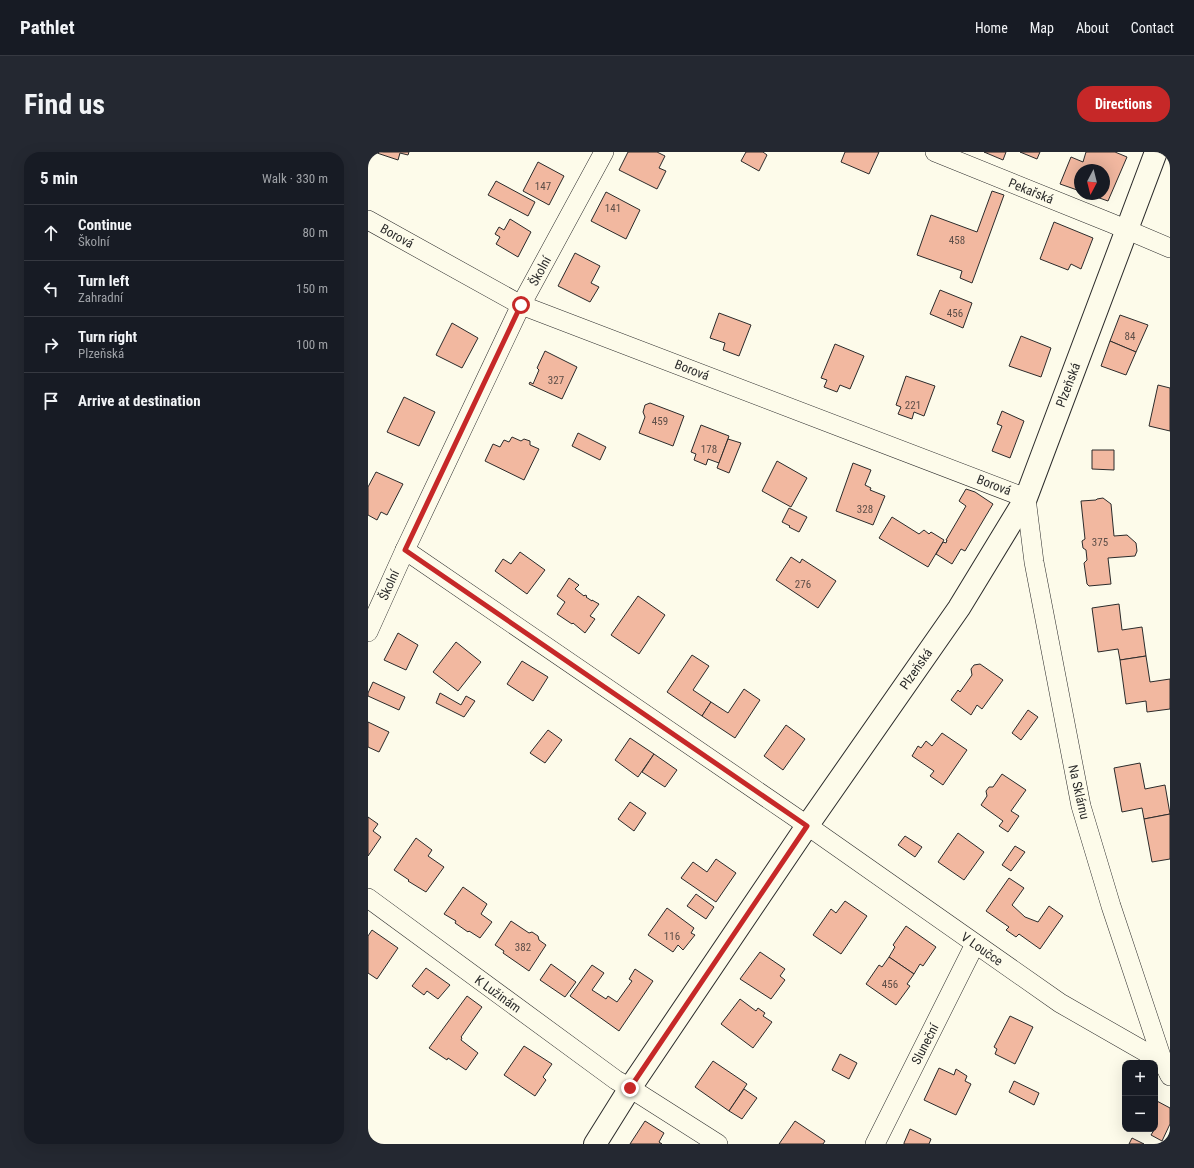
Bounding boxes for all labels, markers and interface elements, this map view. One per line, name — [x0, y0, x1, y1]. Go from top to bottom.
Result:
text: Pathlet — [20, 16, 75, 39]
text: Home — [975, 20, 1008, 36]
text: Map — [1030, 20, 1054, 36]
text: About — [1076, 20, 1109, 36]
text: Contact — [1131, 20, 1174, 36]
button: Directions — [1077, 86, 1170, 122]
text: Find us — [24, 88, 105, 121]
north arrow — [1074, 164, 1110, 200]
text: 5 min — [40, 168, 78, 188]
text: Walk · 330 m — [262, 171, 328, 186]
street label: Pekařská — [1006, 175, 1056, 207]
house number: 147 — [535, 180, 551, 193]
house number: 141 — [605, 202, 621, 215]
text: Continue — [78, 216, 132, 234]
street label: Borová — [378, 221, 416, 251]
icon: ahead — [40, 222, 62, 244]
text: 80 m — [302, 225, 328, 240]
text: Školní — [78, 234, 109, 249]
house number: 458 — [949, 234, 965, 247]
street label: Školní — [526, 253, 554, 288]
text: Turn left — [78, 272, 129, 290]
icon: left — [40, 278, 62, 300]
text: 150 m — [296, 281, 328, 296]
text: Zahradní — [78, 290, 123, 305]
route start — [512, 296, 530, 314]
house number: 456 — [947, 307, 963, 320]
text: Turn right — [78, 328, 137, 346]
house number: 84 — [1125, 330, 1136, 343]
icon: right — [40, 334, 62, 356]
text: 100 m — [296, 337, 328, 352]
text: Plzeňská — [78, 346, 124, 361]
street label: Borová — [673, 357, 711, 383]
street label: Plzeňská — [1053, 361, 1083, 409]
house number: 327 — [548, 374, 564, 387]
icon: arrive — [40, 390, 62, 412]
text: Arrive at destination — [78, 392, 201, 410]
house number: 221 — [905, 399, 921, 412]
house number: 459 — [652, 415, 668, 428]
house number: 178 — [701, 443, 717, 456]
street label: Borová — [975, 472, 1013, 498]
house number: 328 — [857, 503, 873, 516]
house number: 375 — [1092, 536, 1108, 549]
street label: Školní — [376, 567, 403, 602]
house number: 276 — [795, 578, 811, 591]
street label: Plzeňská — [897, 646, 935, 692]
street label: Na Sklárnu — [1065, 763, 1093, 821]
street label: V Loučce — [958, 929, 1006, 969]
house number: 116 — [664, 930, 680, 943]
house number: 382 — [515, 941, 531, 954]
street label: K Lužinám — [472, 972, 524, 1016]
house number: 456 — [882, 978, 898, 991]
street label: Sluneční — [908, 1020, 942, 1067]
map controls — [1122, 1060, 1158, 1132]
button: + — [1122, 1060, 1158, 1096]
route end — [621, 1079, 639, 1097]
button: − — [1122, 1096, 1158, 1132]

